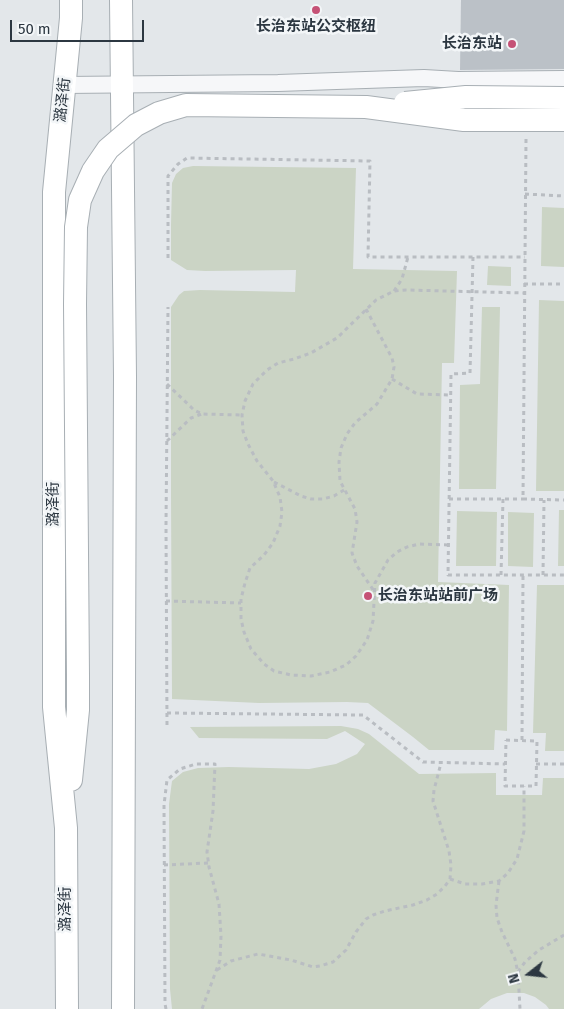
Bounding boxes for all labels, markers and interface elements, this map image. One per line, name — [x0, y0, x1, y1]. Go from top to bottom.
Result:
marker: 长治东站公交枢纽 — [310, 4, 322, 16]
scale bar — [12, 10, 146, 42]
place label: 长治东站公交枢纽 — [256, 18, 376, 36]
text: 50 m — [18, 20, 51, 38]
place label: 长治东站 — [442, 35, 502, 53]
marker: 长治东站 — [506, 38, 518, 50]
street label: 潞泽街 — [52, 77, 74, 123]
street label: 潞泽街 — [45, 482, 63, 526]
place label: 长治东站站前广场 — [378, 587, 498, 605]
marker: 长治东站站前广场 — [362, 590, 374, 602]
street label: 潞泽街 — [57, 887, 75, 931]
north arrow — [504, 949, 554, 999]
text: N — [505, 971, 524, 985]

